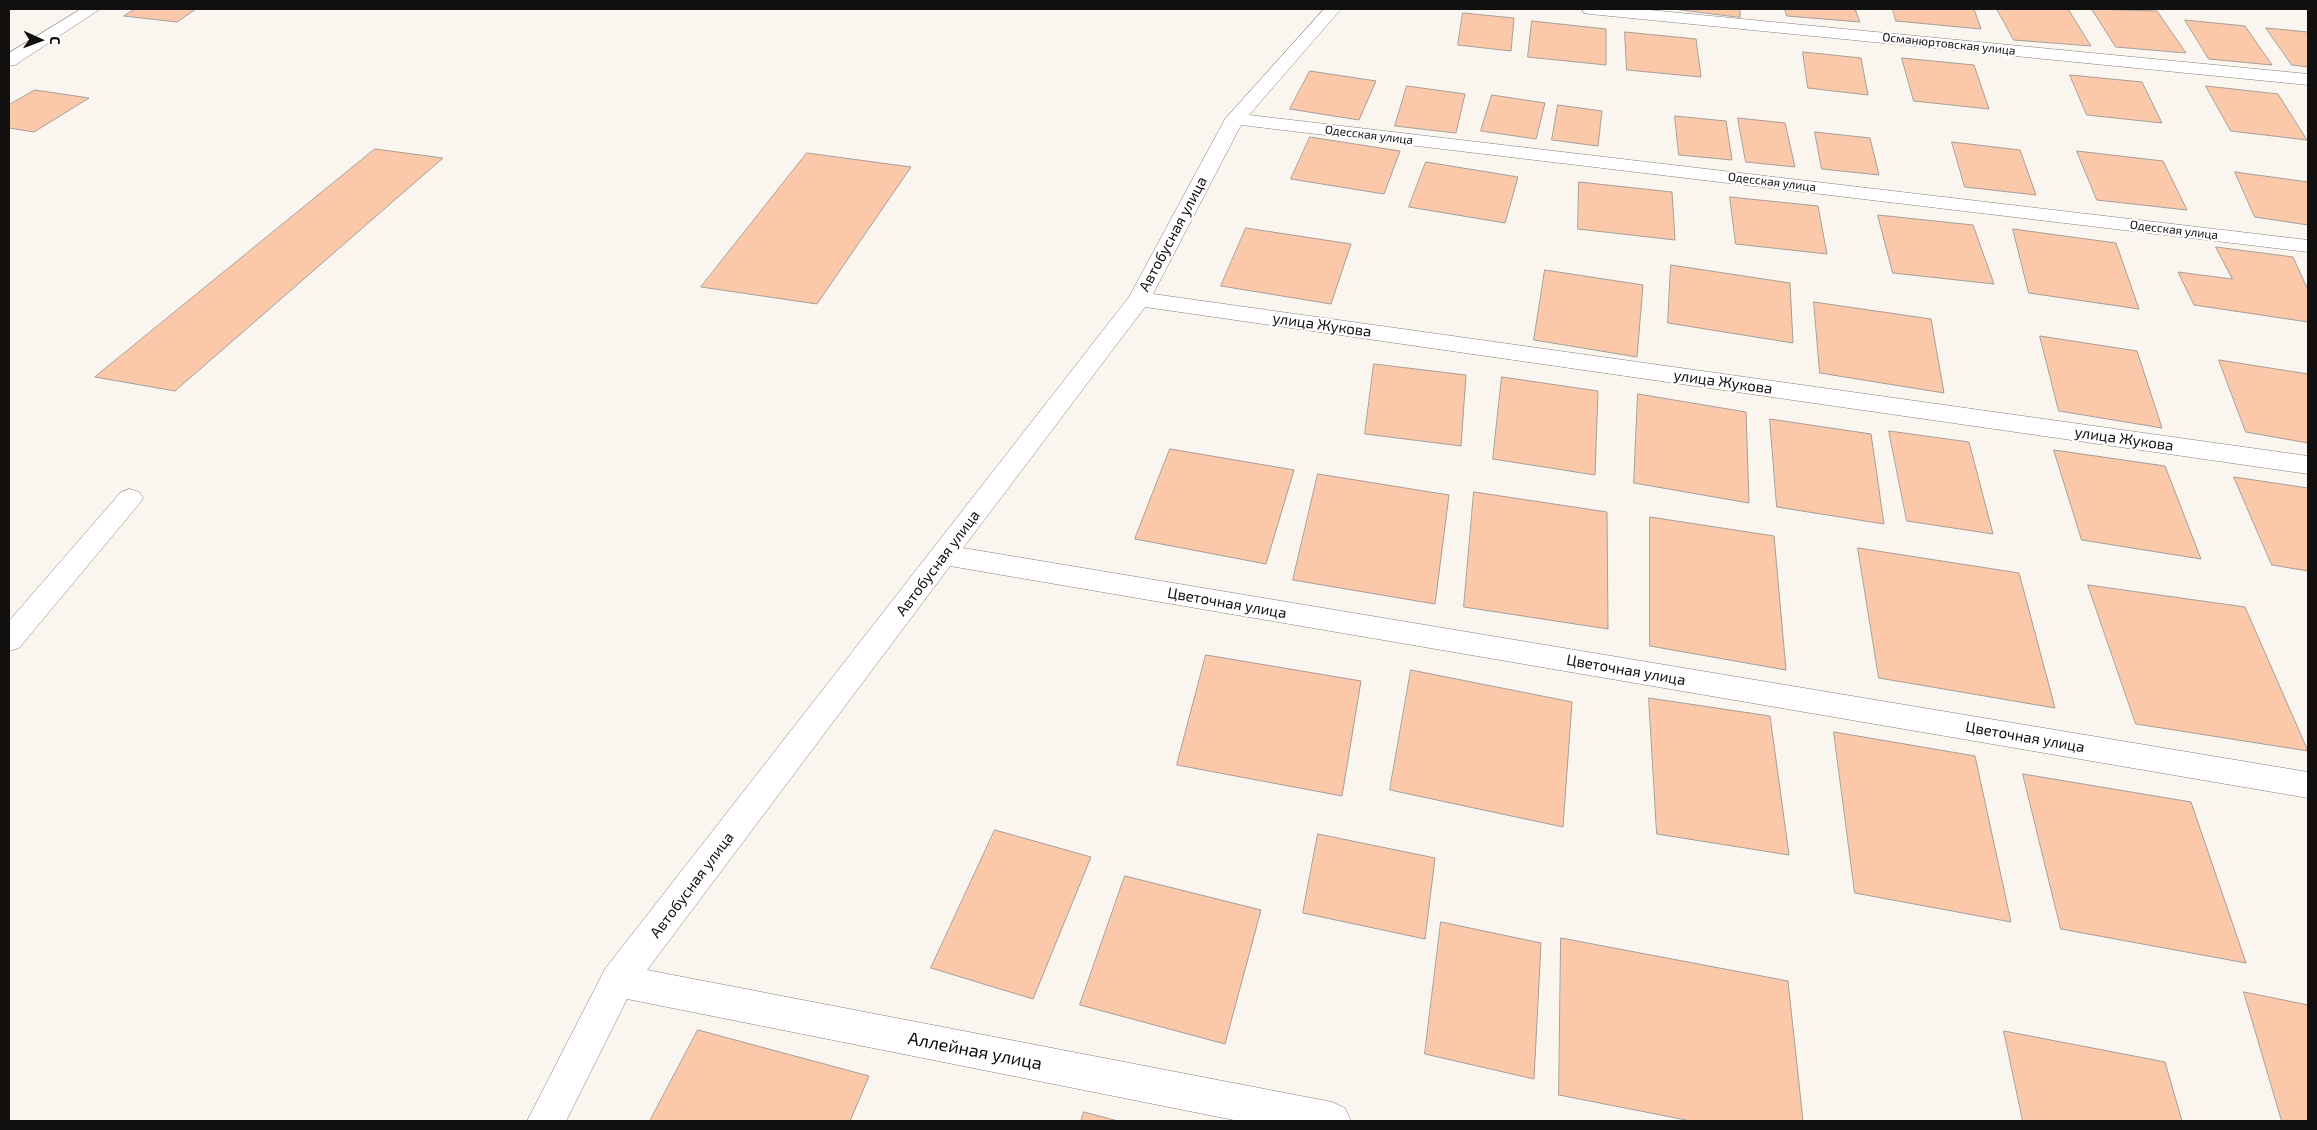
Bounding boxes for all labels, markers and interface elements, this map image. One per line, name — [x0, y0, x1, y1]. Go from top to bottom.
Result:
north arrow — [15, 15, 65, 65]
street label: Османюртовская улица — [1882, 30, 2016, 58]
text: С — [47, 36, 64, 45]
street label: Одесская улица — [1324, 122, 1414, 148]
street label: Одесская улица — [1727, 169, 1817, 195]
street label: Автобусная улица — [1135, 173, 1211, 295]
street label: Одесская улица — [2129, 217, 2219, 243]
street label: улица Жукова — [1271, 309, 1373, 341]
street label: улица Жукова — [1672, 366, 1774, 398]
street label: улица Жукова — [2073, 423, 2175, 455]
street label: Автобусная улица — [892, 507, 984, 619]
street label: Цветочная улица — [1166, 584, 1288, 622]
street label: Цветочная улица — [1565, 651, 1687, 689]
street label: Цветочная улица — [1964, 718, 2086, 756]
street label: Автобусная улица — [646, 829, 738, 941]
street label: Аллейная улица — [906, 1027, 1044, 1075]

